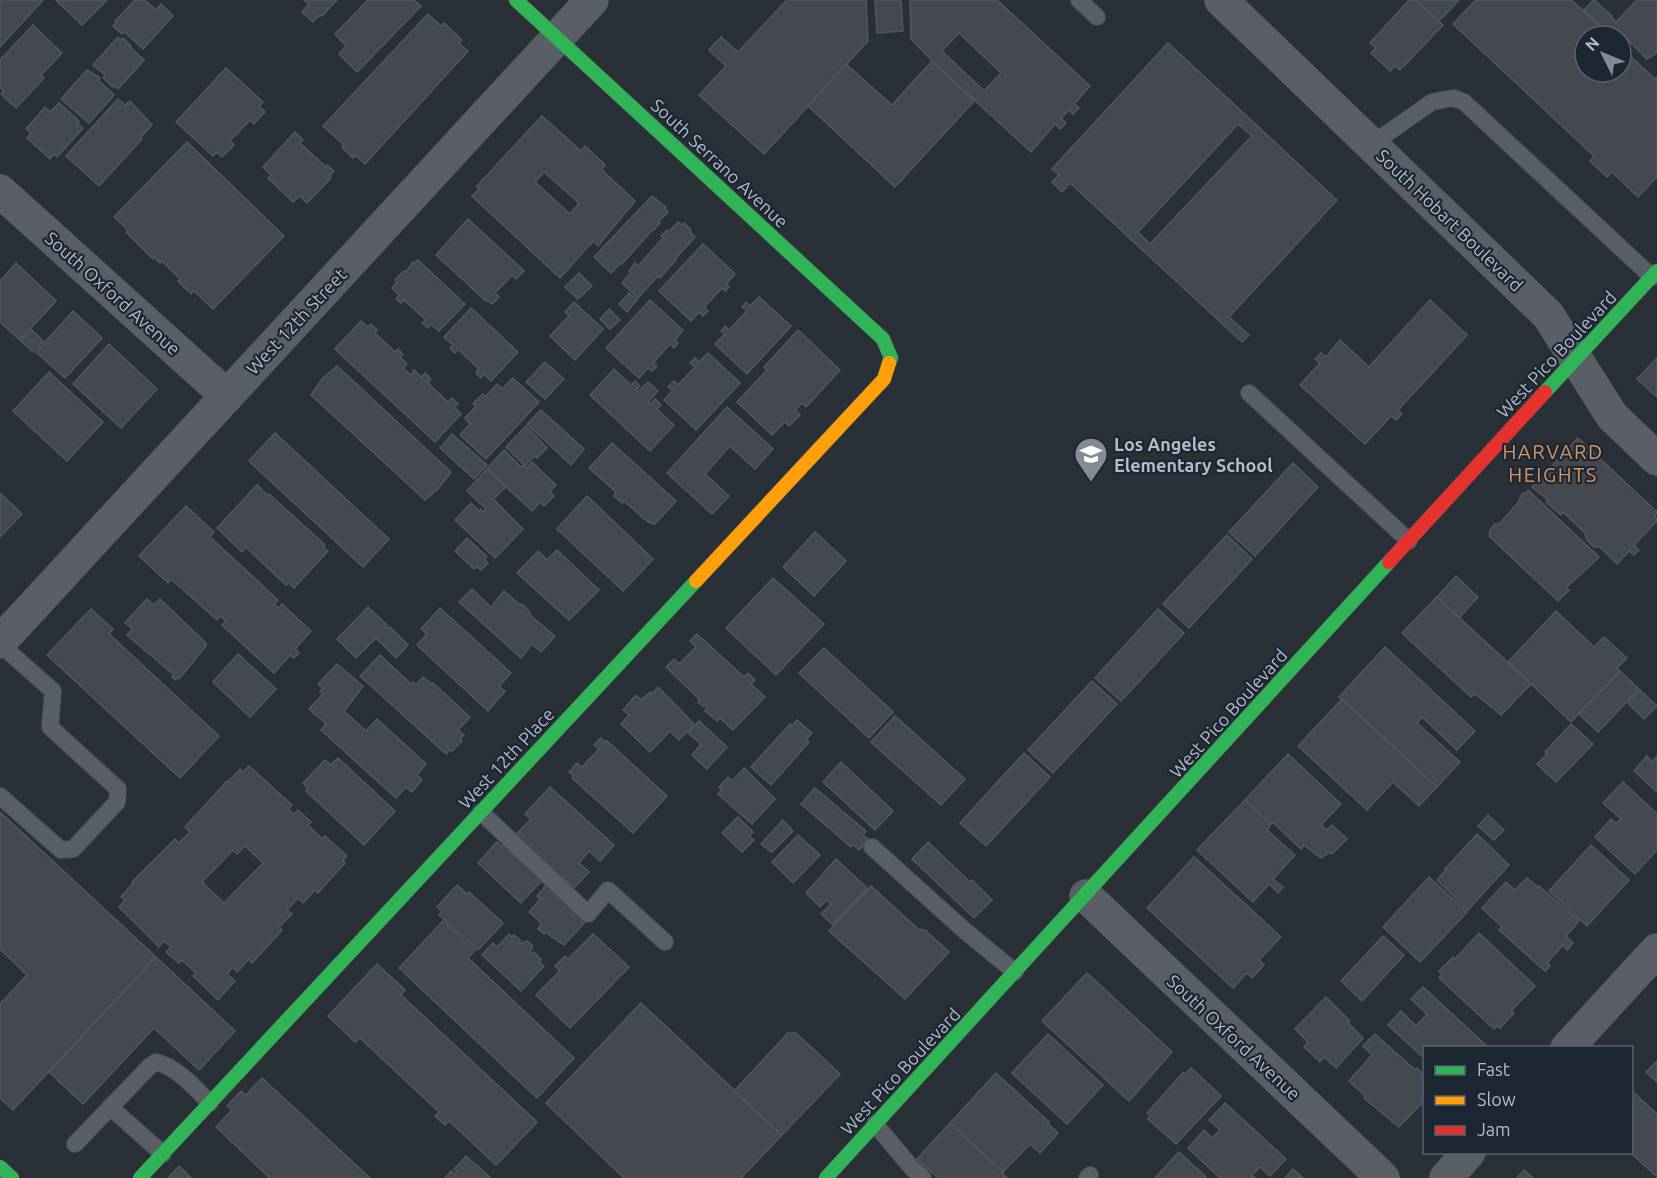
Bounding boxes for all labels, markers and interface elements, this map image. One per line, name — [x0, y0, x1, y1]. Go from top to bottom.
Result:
north arrow — [1573, 24, 1633, 84]
text: N — [1581, 33, 1603, 54]
street label: South Serrano Avenue — [648, 94, 792, 232]
street label: South Hobart Boulevard — [1373, 145, 1527, 295]
street label: South Oxford Avenue — [42, 227, 184, 359]
street label: West 12th Street — [242, 264, 350, 378]
street label: West Pico Boulevard — [1492, 287, 1620, 421]
place label: Los Angeles Elementary School — [1114, 434, 1273, 475]
school or university icon: Los Angeles Elementary School — [1073, 436, 1109, 483]
district label: HARVARD HEIGHTS — [1502, 440, 1604, 486]
street label: West Pico Boulevard — [1165, 645, 1291, 781]
street label: West 12th Place — [454, 704, 558, 812]
street label: South Oxford Avenue — [1163, 970, 1305, 1104]
street label: West Pico Boulevard — [836, 1004, 964, 1138]
legend — [1423, 1046, 1633, 1154]
text: Fast — [1477, 1059, 1510, 1079]
text: Slow — [1477, 1089, 1516, 1109]
text: Jam — [1477, 1119, 1511, 1139]

